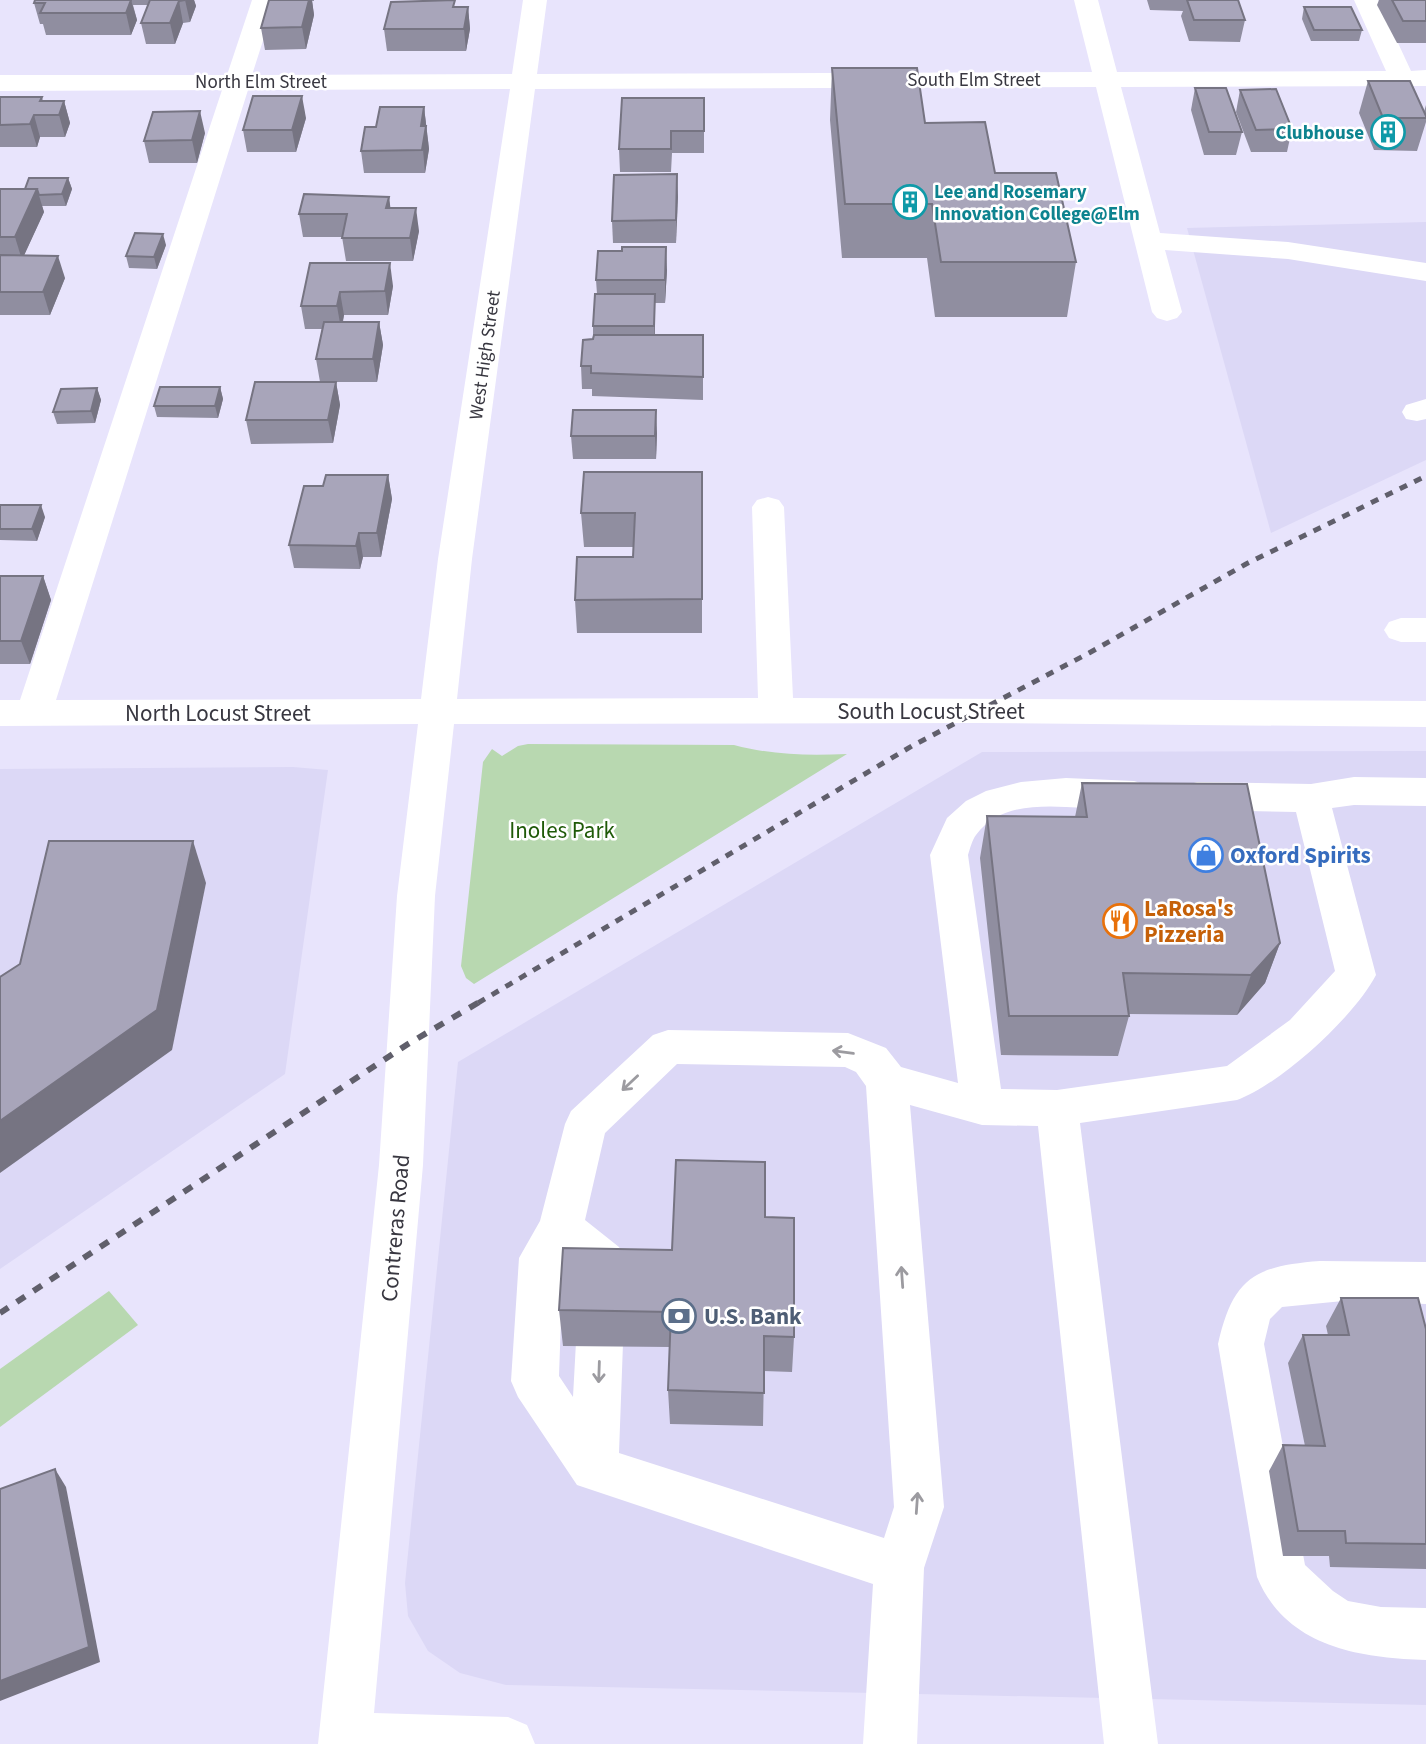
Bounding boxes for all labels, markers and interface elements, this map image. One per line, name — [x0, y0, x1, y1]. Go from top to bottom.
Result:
street label: South Elm Street — [907, 67, 1041, 94]
street label: North Elm Street — [195, 69, 327, 96]
building icon: Clubhouse — [1369, 113, 1407, 151]
place label: Clubhouse — [1275, 120, 1364, 147]
place label: Lee and Rosemary Innovation College@Elm — [934, 179, 1140, 228]
building icon: Lee and Rosemary Innovation College@Elm — [891, 183, 929, 221]
street label: West High Street — [463, 288, 508, 422]
street label: South Locust Street — [837, 695, 1025, 728]
street label: North Locust Street — [125, 697, 311, 730]
park label: Inoles Park — [509, 814, 615, 847]
shop icon: Oxford Spirits — [1187, 836, 1225, 874]
place label: Oxford Spirits — [1230, 839, 1371, 872]
place label: LaRosa's Pizzeria — [1144, 892, 1234, 951]
restaurant icon: LaRosa's Pizzeria — [1101, 902, 1139, 940]
one-way arrow — [832, 1045, 855, 1058]
one-way arrow — [621, 1075, 639, 1091]
street label: Contreras Road — [373, 1153, 418, 1303]
one-way arrow — [895, 1266, 908, 1288]
bank icon: U.S. Bank — [660, 1297, 698, 1335]
place label: U.S. Bank — [704, 1300, 802, 1333]
one-way arrow — [592, 1361, 605, 1384]
one-way arrow — [911, 1492, 924, 1515]

